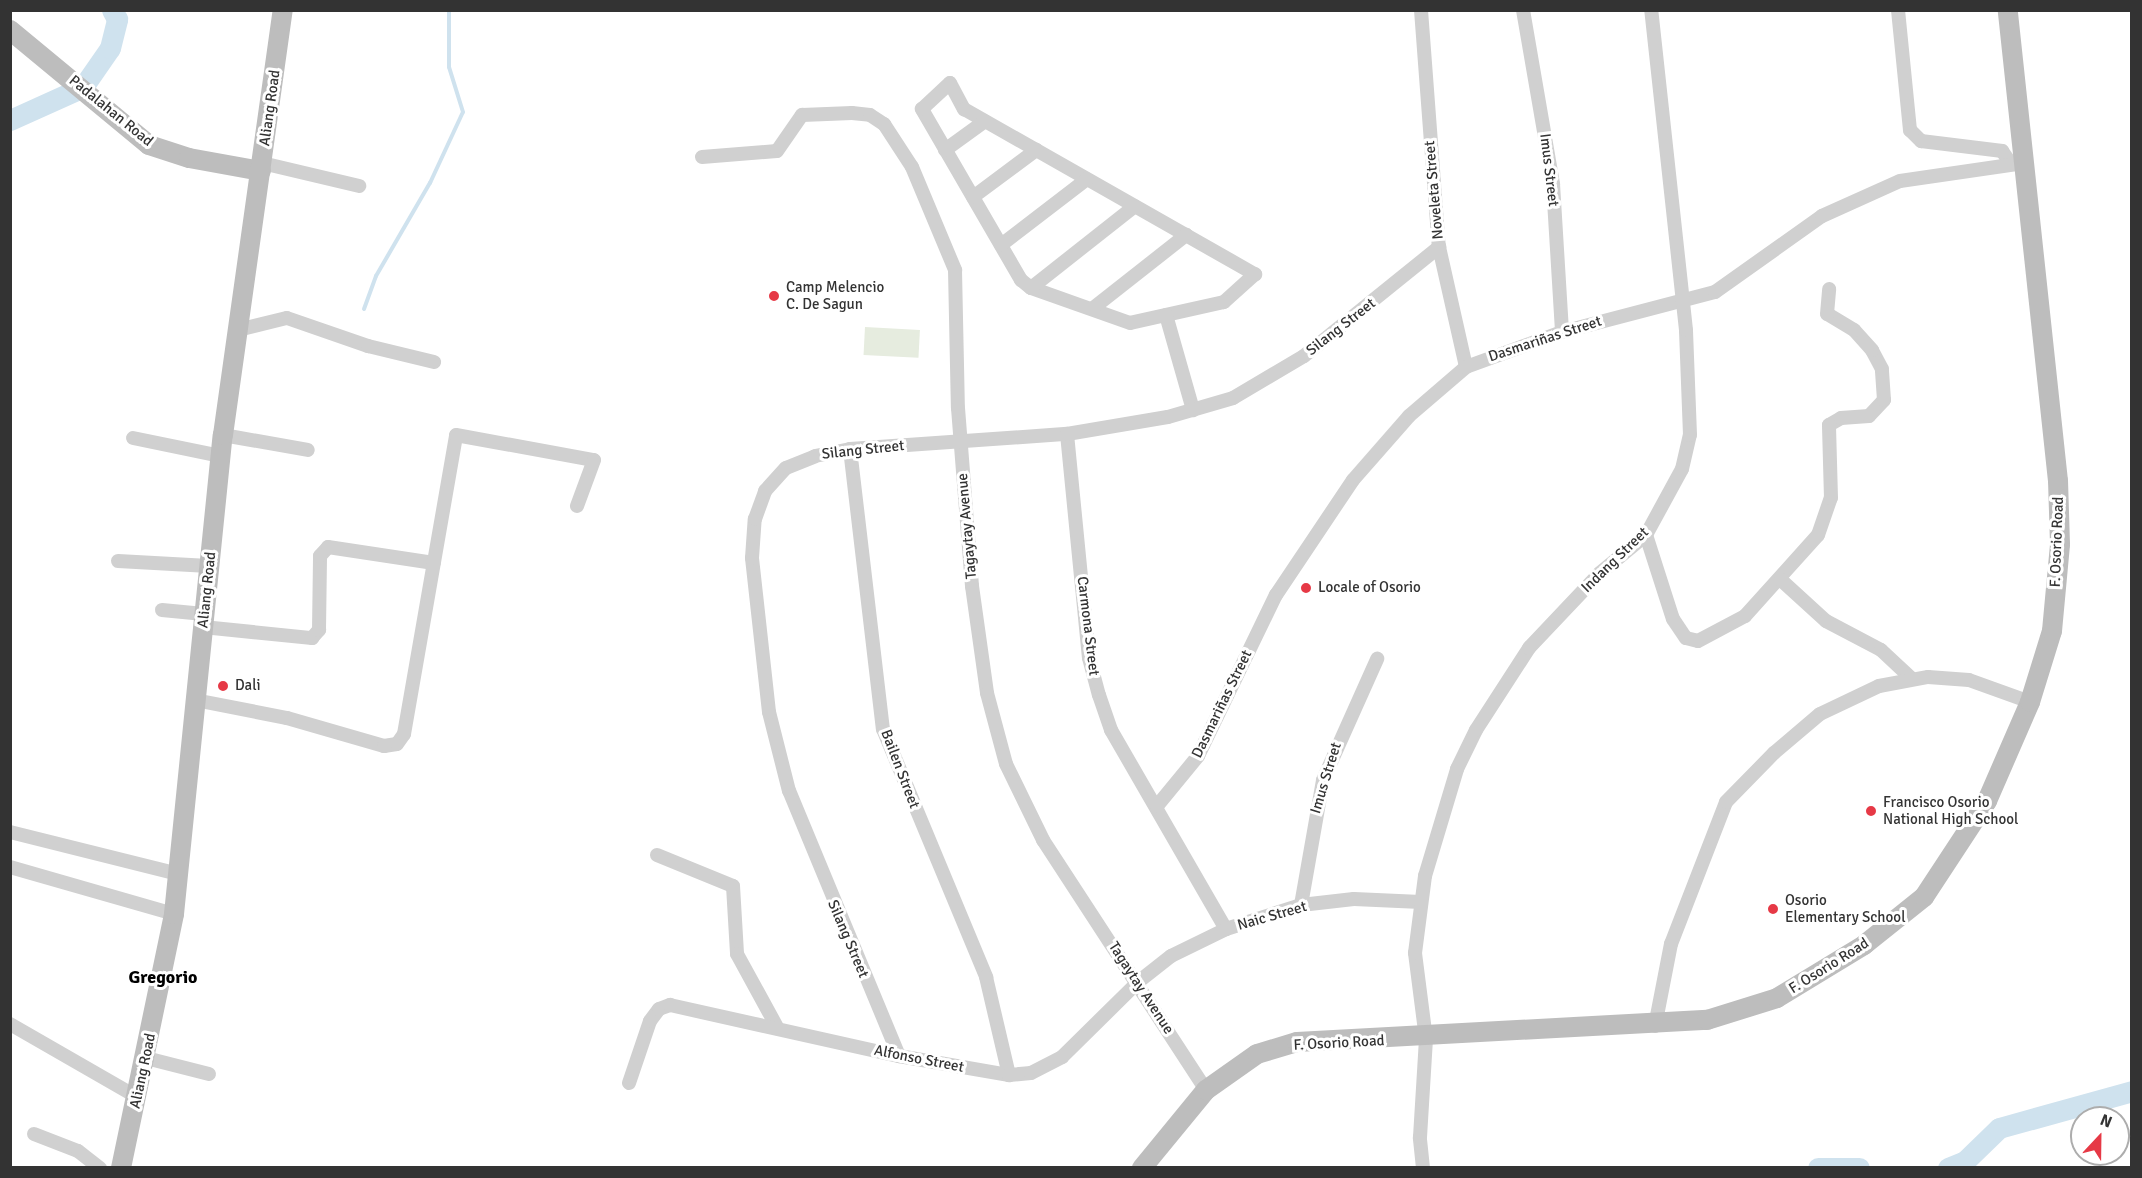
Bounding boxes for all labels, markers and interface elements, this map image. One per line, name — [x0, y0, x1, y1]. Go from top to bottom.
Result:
street label: Aliang Road — [256, 69, 284, 147]
street label: Padalahan Road — [65, 72, 157, 150]
street label: Imus Street — [1536, 132, 1562, 208]
street label: Noveleta Street — [1421, 140, 1447, 240]
place label: Camp Melencio C. De Sagun — [786, 278, 884, 313]
marker: Camp Melencio C. De Sagun — [767, 289, 781, 303]
street label: Silang Street — [1303, 294, 1379, 360]
street label: Dasmariñas Street — [1486, 312, 1604, 366]
street label: Silang Street — [821, 437, 905, 463]
street label: Tagaytay Avenue — [953, 472, 981, 580]
street label: F. Osorio Road — [2046, 496, 2068, 588]
street label: Indang Street — [1578, 523, 1652, 597]
street label: Aliang Road — [194, 551, 220, 629]
street label: Carmona Street — [1073, 575, 1103, 677]
place label: Locale of Osorio — [1318, 579, 1421, 597]
marker: Locale of Osorio — [1299, 581, 1313, 595]
street label: Dasmariñas Street — [1188, 647, 1256, 761]
place label: Dali — [235, 677, 261, 695]
marker: Dali — [216, 679, 230, 693]
street label: Bailen Street — [877, 727, 923, 811]
street label: Imus Street — [1307, 740, 1345, 816]
place label: Francisco Osorio National High School — [1883, 793, 2019, 828]
marker: Francisco Osorio National High School — [1864, 804, 1878, 818]
place label: Osorio Elementary School — [1785, 891, 1906, 926]
street label: Silang Street — [824, 897, 872, 981]
street label: Naic Street — [1235, 898, 1309, 934]
marker: Osorio Elementary School — [1766, 902, 1780, 916]
street label: F. Osorio Road — [1786, 934, 1872, 998]
street label: Tagaytay Avenue — [1105, 939, 1177, 1037]
district label: Gregorio — [129, 966, 197, 988]
street label: Aliang Road — [126, 1032, 160, 1110]
street label: F. Osorio Road — [1293, 1032, 1385, 1054]
street label: Alfonso Street — [873, 1041, 965, 1077]
north arrow — [2070, 1106, 2130, 1166]
text: N — [2097, 1110, 2115, 1133]

